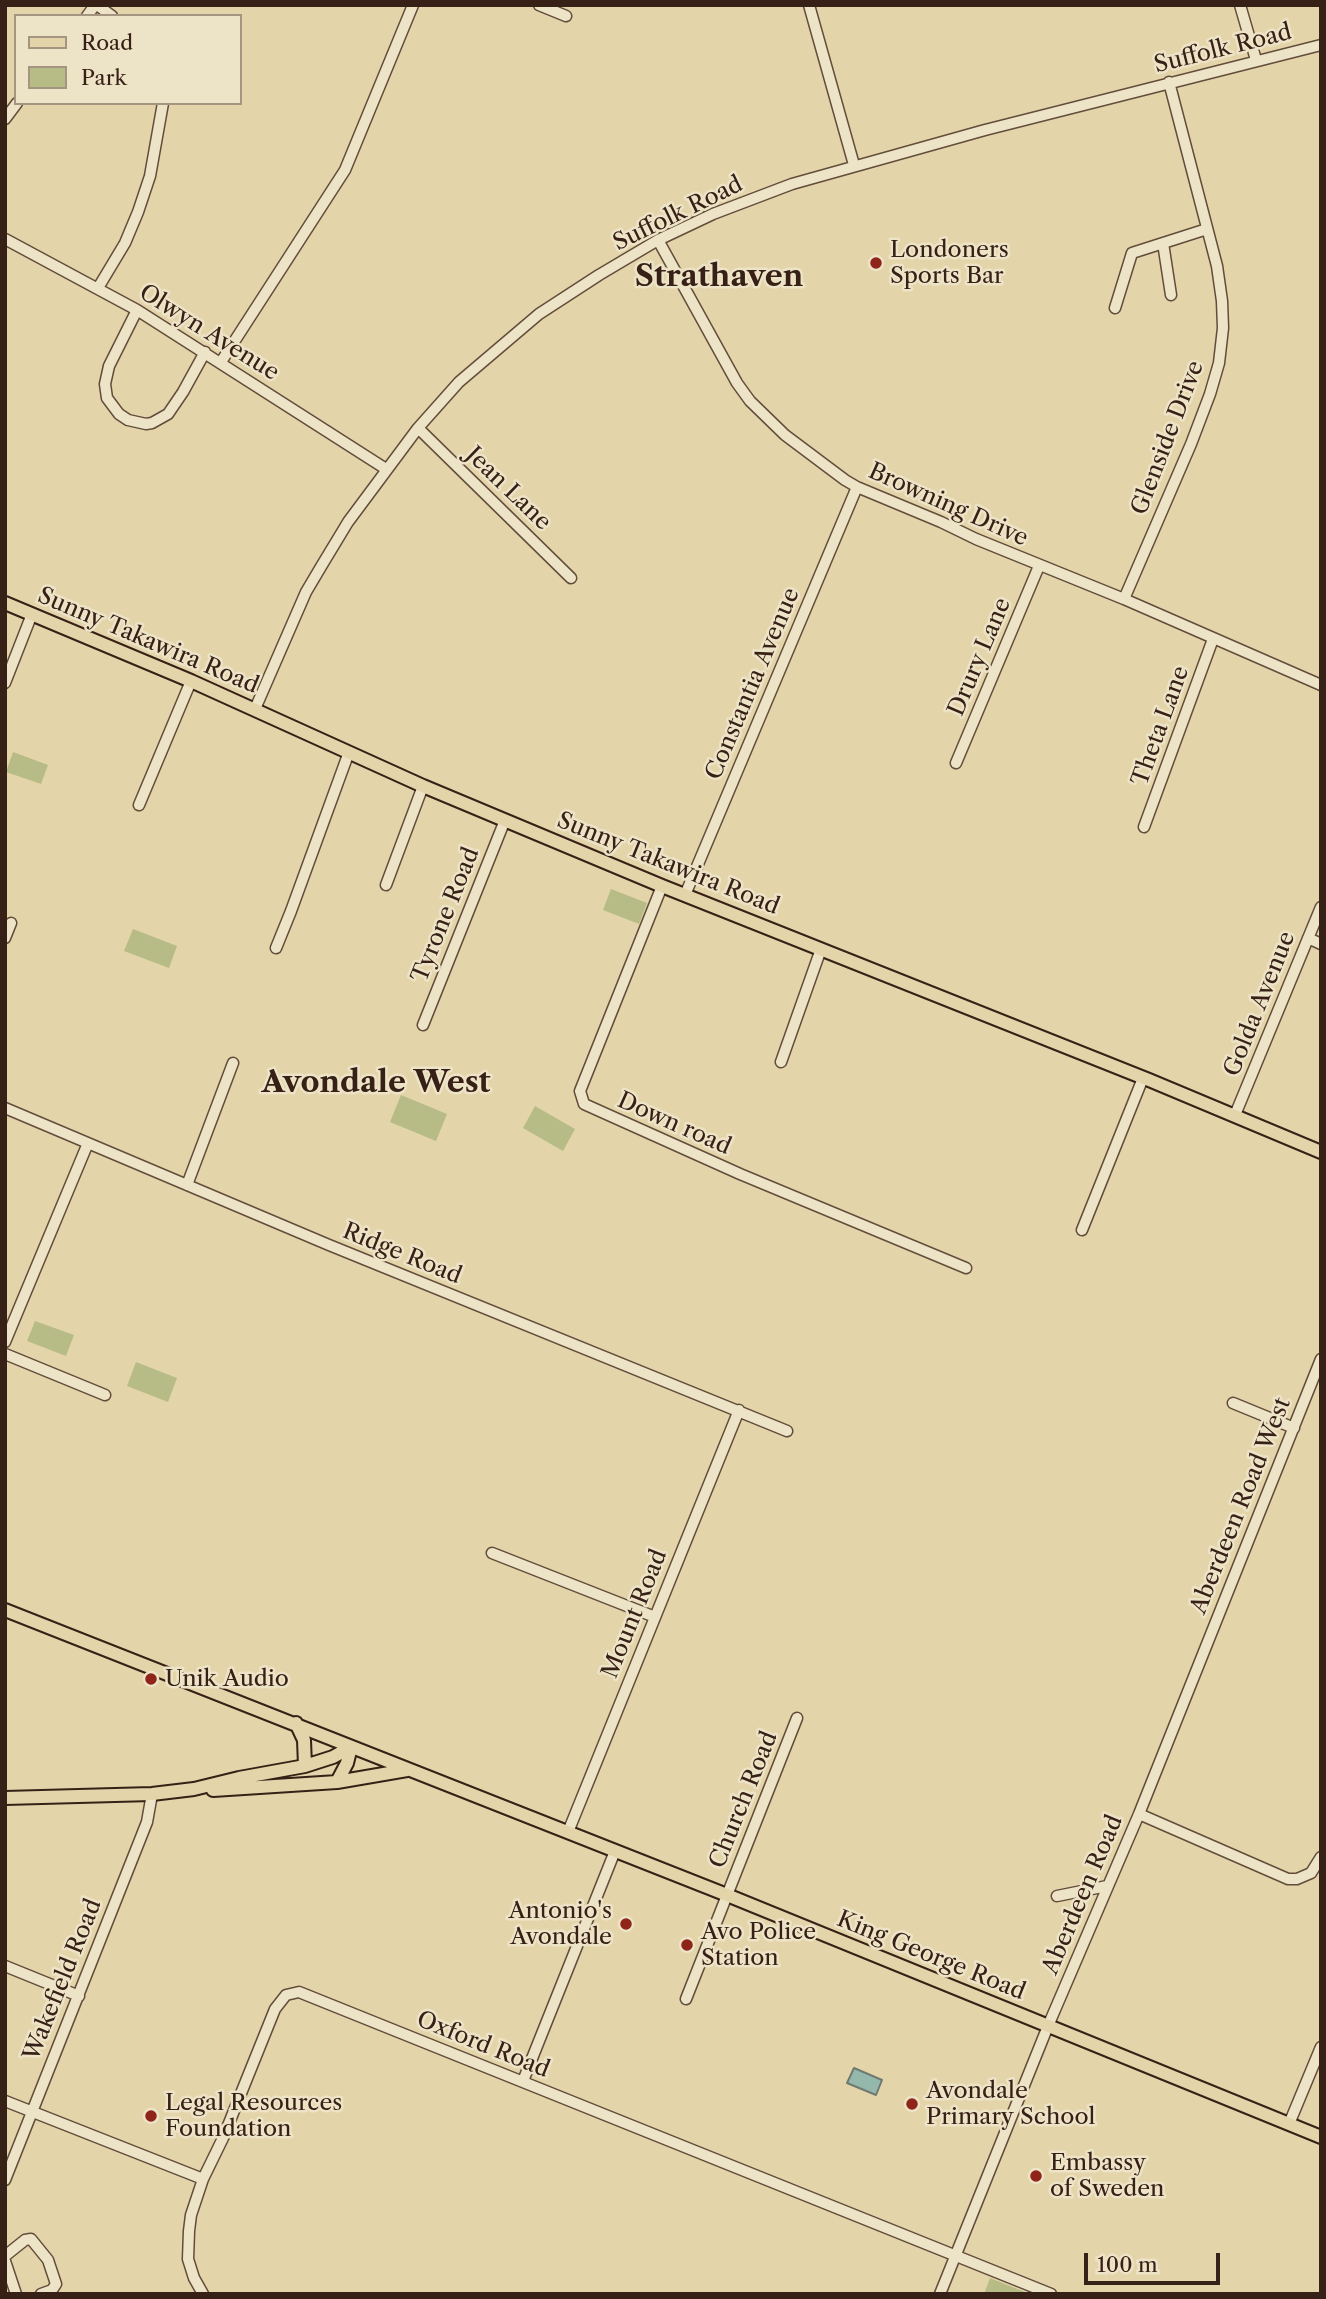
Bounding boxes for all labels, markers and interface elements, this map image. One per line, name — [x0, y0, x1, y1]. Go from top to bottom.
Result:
legend — [14, 14, 242, 105]
street label: Suffolk Road — [1151, 19, 1295, 79]
text: Road — [81, 30, 133, 55]
text: Park — [81, 65, 127, 90]
street label: Suffolk Road — [609, 171, 747, 257]
place label: Londoners Sports Bar — [890, 236, 1009, 290]
marker: Londoners Sports Bar — [868, 255, 884, 271]
district label: Strathaven — [635, 259, 803, 295]
street label: Olwyn Avenue — [134, 279, 284, 387]
street label: Glenside Drive — [1126, 357, 1210, 519]
street label: Jean Lane — [460, 442, 556, 536]
street label: Browning Drive — [864, 457, 1032, 553]
street label: Sunny Takawira Road — [33, 582, 263, 700]
street label: Constantia Avenue — [700, 584, 806, 784]
street label: Drury Lane — [943, 594, 1017, 720]
street label: Theta Lane — [1127, 662, 1195, 790]
street label: Sunny Takawira Road — [553, 807, 783, 921]
street label: Tyrone Road — [406, 844, 486, 986]
street label: Golda Avenue — [1218, 928, 1302, 1080]
district label: Avondale West — [262, 1065, 490, 1101]
street label: Down road — [613, 1087, 735, 1161]
street label: Ridge Road — [339, 1218, 465, 1290]
street label: Aberdeen Road West — [1185, 1394, 1297, 1618]
street label: Mount Road — [597, 1546, 673, 1682]
place label: Unik Audio — [165, 1665, 289, 1693]
marker: Unik Audio — [143, 1671, 159, 1687]
street label: Church Road — [704, 1728, 784, 1872]
street label: Aberdeen Road — [1037, 1811, 1129, 1979]
street label: Wakefield Road — [18, 1895, 108, 2065]
place label: Antonio's Avondale — [508, 1897, 612, 1951]
street label: King George Road — [833, 1906, 1029, 2006]
marker: Antonio's Avondale — [618, 1916, 634, 1932]
place label: Avo Police Station — [701, 1918, 816, 1972]
marker: Avo Police Station — [679, 1937, 695, 1953]
street label: Oxford Road — [413, 2006, 553, 2084]
place label: Avondale Primary School — [926, 2077, 1095, 2131]
place label: Legal Resources Foundation — [165, 2089, 342, 2143]
marker: Avondale Primary School — [904, 2096, 920, 2112]
marker: Legal Resources Foundation — [143, 2108, 159, 2124]
place label: Embassy of Sweden — [1050, 2149, 1165, 2203]
marker: Embassy of Sweden — [1028, 2168, 1044, 2184]
scale bar — [1088, 2240, 1224, 2284]
text: 100 m — [1097, 2252, 1158, 2277]

